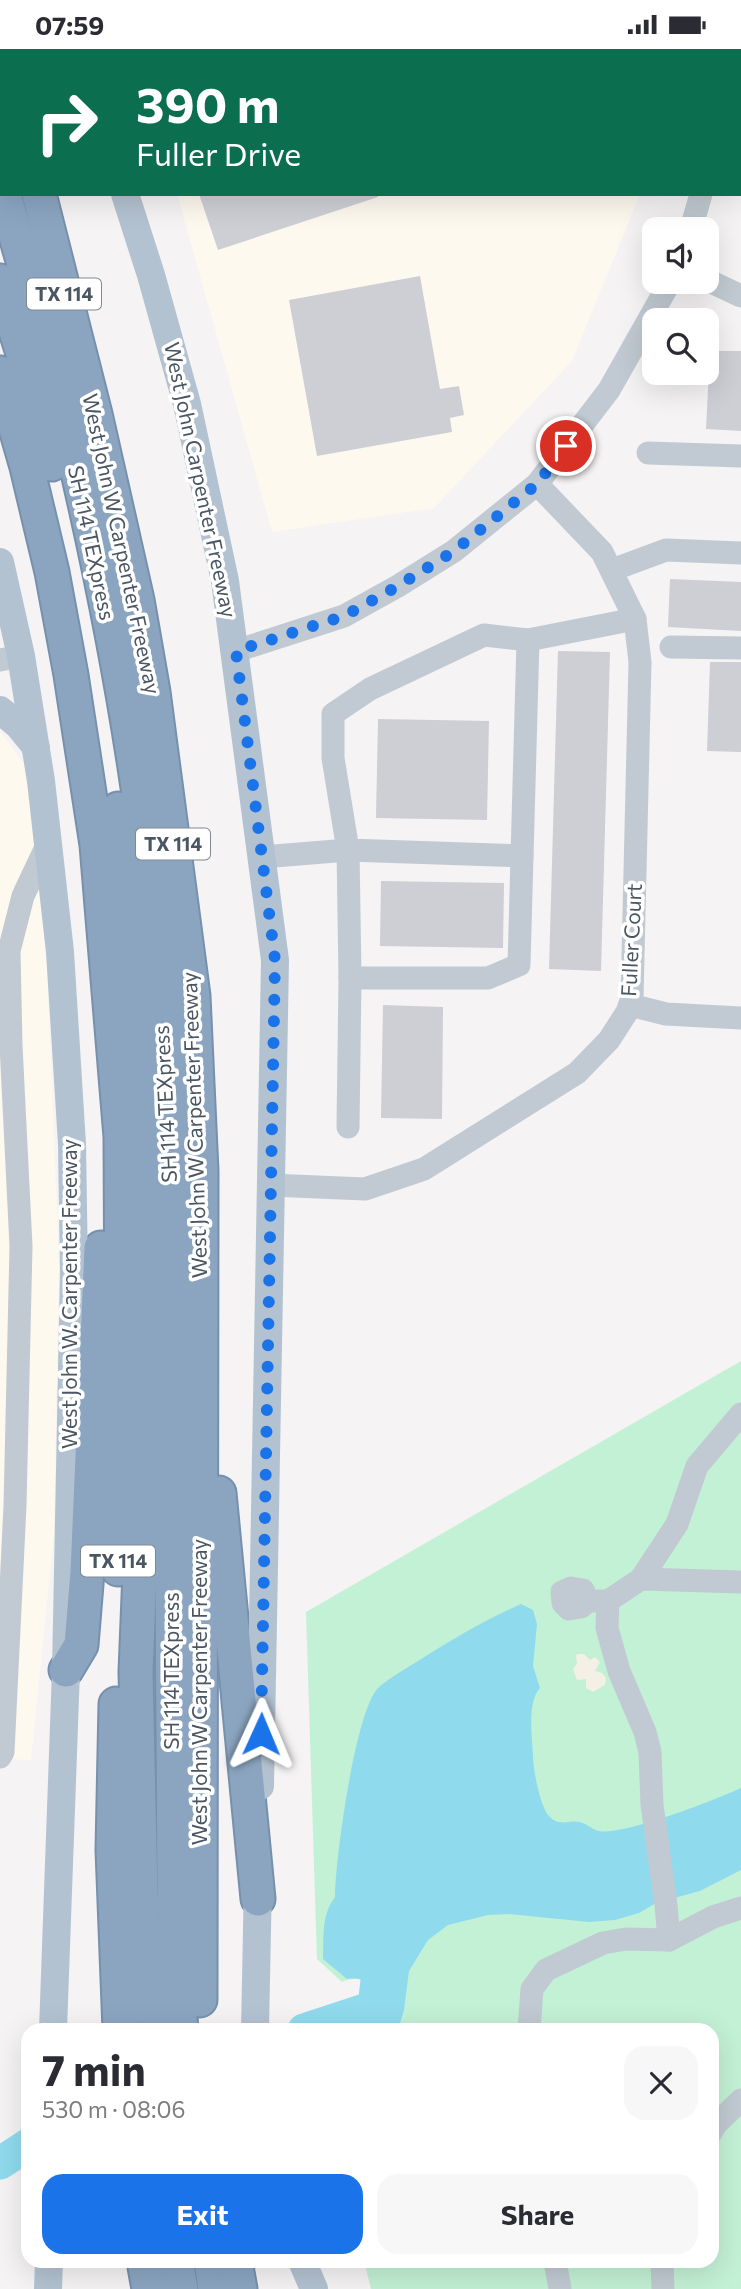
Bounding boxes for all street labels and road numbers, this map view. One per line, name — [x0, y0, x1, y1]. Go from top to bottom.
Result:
road number: TX 114 — [27, 279, 101, 309]
street label: West John Carpenter Freeway — [160, 340, 243, 620]
street label: West John W Carpenter Freeway — [78, 391, 167, 696]
street label: SH 114 TEXpress — [64, 463, 121, 622]
road number: TX 114 — [136, 829, 210, 859]
street label: Fuller Court — [615, 883, 646, 997]
street label: West John W Carpenter Freeway — [176, 971, 211, 1279]
street label: SH 114 TEXpress — [148, 1025, 181, 1183]
street label: West John W. Carpenter Freeway — [56, 1139, 81, 1449]
street label: West John W Carpenter Freeway — [186, 1539, 211, 1845]
road number: TX 114 — [81, 1545, 155, 1577]
street label: SH 114 TEXpress — [158, 1592, 183, 1750]

